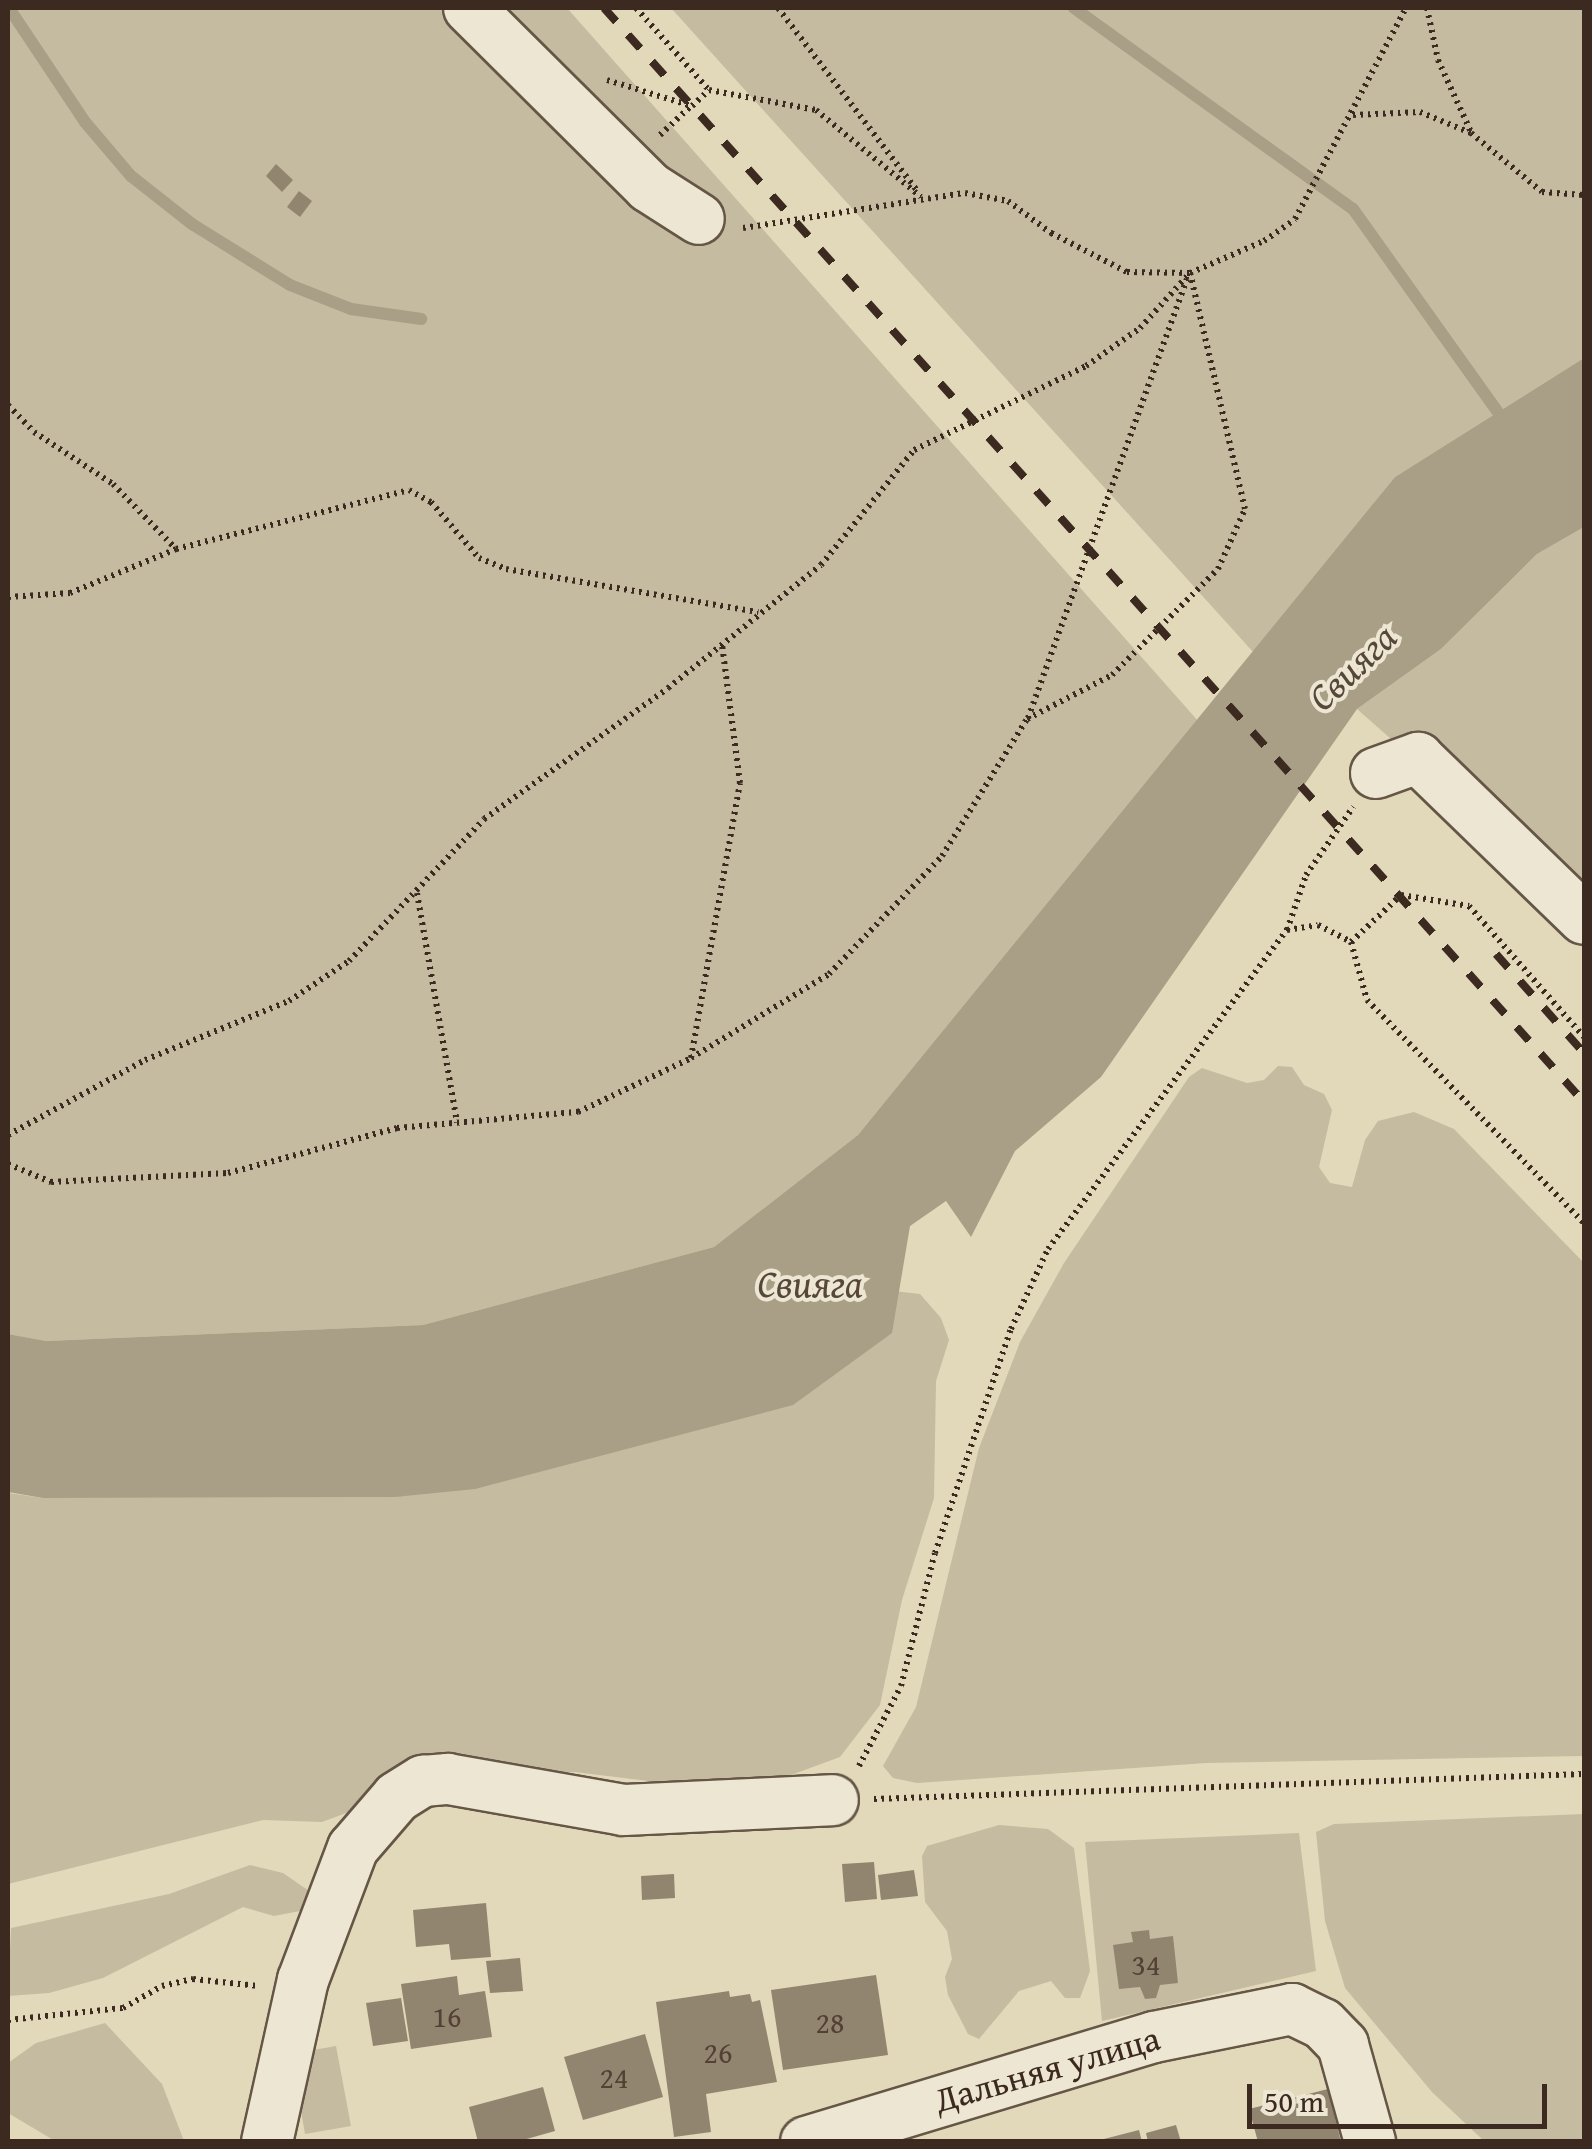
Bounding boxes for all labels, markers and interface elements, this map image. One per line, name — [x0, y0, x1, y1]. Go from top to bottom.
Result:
water label: Свияга — [1298, 614, 1406, 720]
water label: Свияга — [758, 1261, 862, 1307]
house number: 34 — [1132, 1946, 1160, 1982]
house number: 16 — [433, 1998, 461, 2034]
house number: 28 — [816, 2004, 844, 2040]
street label: Дальняя улица — [929, 2017, 1165, 2121]
house number: 26 — [704, 2034, 732, 2070]
house number: 24 — [600, 2059, 628, 2095]
scale bar — [1252, 2064, 1552, 2126]
text: 50 m — [1264, 2079, 1324, 2123]

